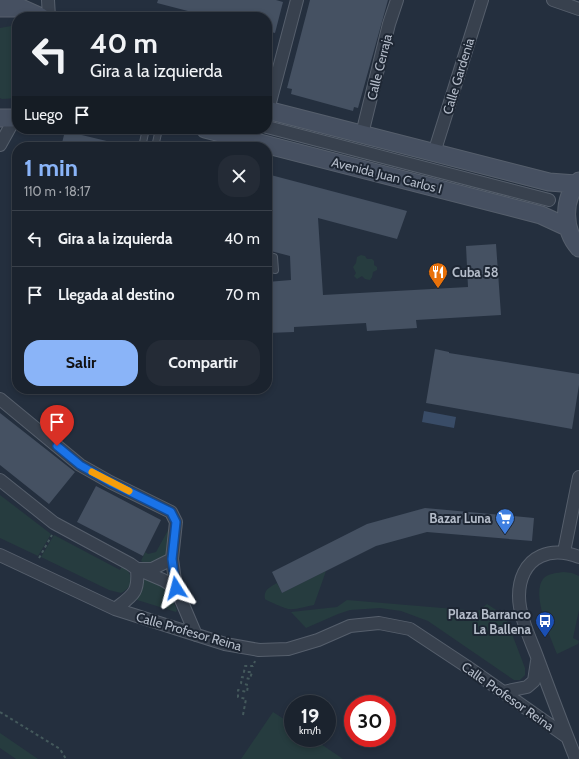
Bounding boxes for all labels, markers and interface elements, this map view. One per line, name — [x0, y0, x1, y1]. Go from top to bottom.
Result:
text: 40 m — [90, 26, 158, 60]
icon: left — [24, 28, 76, 80]
street label: Calle Cerraja — [363, 31, 396, 102]
street label: Calle Gardenia — [439, 35, 477, 116]
text: Gira a la izquierda — [90, 60, 222, 82]
icon: arrive — [71, 104, 93, 126]
text: Luego — [24, 106, 63, 124]
text: 1 min — [24, 153, 78, 182]
street label: Avenida Juan Carlos I — [330, 154, 444, 196]
button: close — [218, 155, 260, 197]
text: 110 m · 18:17 — [24, 183, 90, 199]
icon: left — [24, 228, 46, 250]
text: Gira a la izquierda — [58, 230, 172, 248]
text: 40 m — [224, 230, 260, 248]
restaurant icon: Cuba 58 — [427, 261, 449, 289]
place label: Cuba 58 — [452, 264, 499, 280]
icon: arrive — [24, 284, 46, 306]
text: Llegada al destino — [58, 286, 174, 304]
text: 70 m — [226, 286, 260, 304]
button: Salir — [24, 340, 138, 386]
button: Compartir — [146, 340, 260, 386]
pin — [40, 405, 74, 446]
icon: arrive — [46, 411, 68, 433]
supermarket icon: Bazar Luna — [494, 507, 516, 535]
place label: Bazar Luna — [429, 510, 492, 526]
position arrow — [155, 567, 197, 609]
place label: Plaza Barranco La Ballena — [448, 606, 532, 637]
street label: Calle Profesor Reina — [134, 608, 244, 654]
bus stop icon: Plaza Barranco La Ballena — [534, 610, 556, 638]
street label: Calle Profesor Reina — [459, 658, 558, 734]
speed limit sign: 30 — [344, 695, 396, 747]
text: 19 — [301, 704, 319, 728]
text: km/h — [299, 724, 321, 737]

